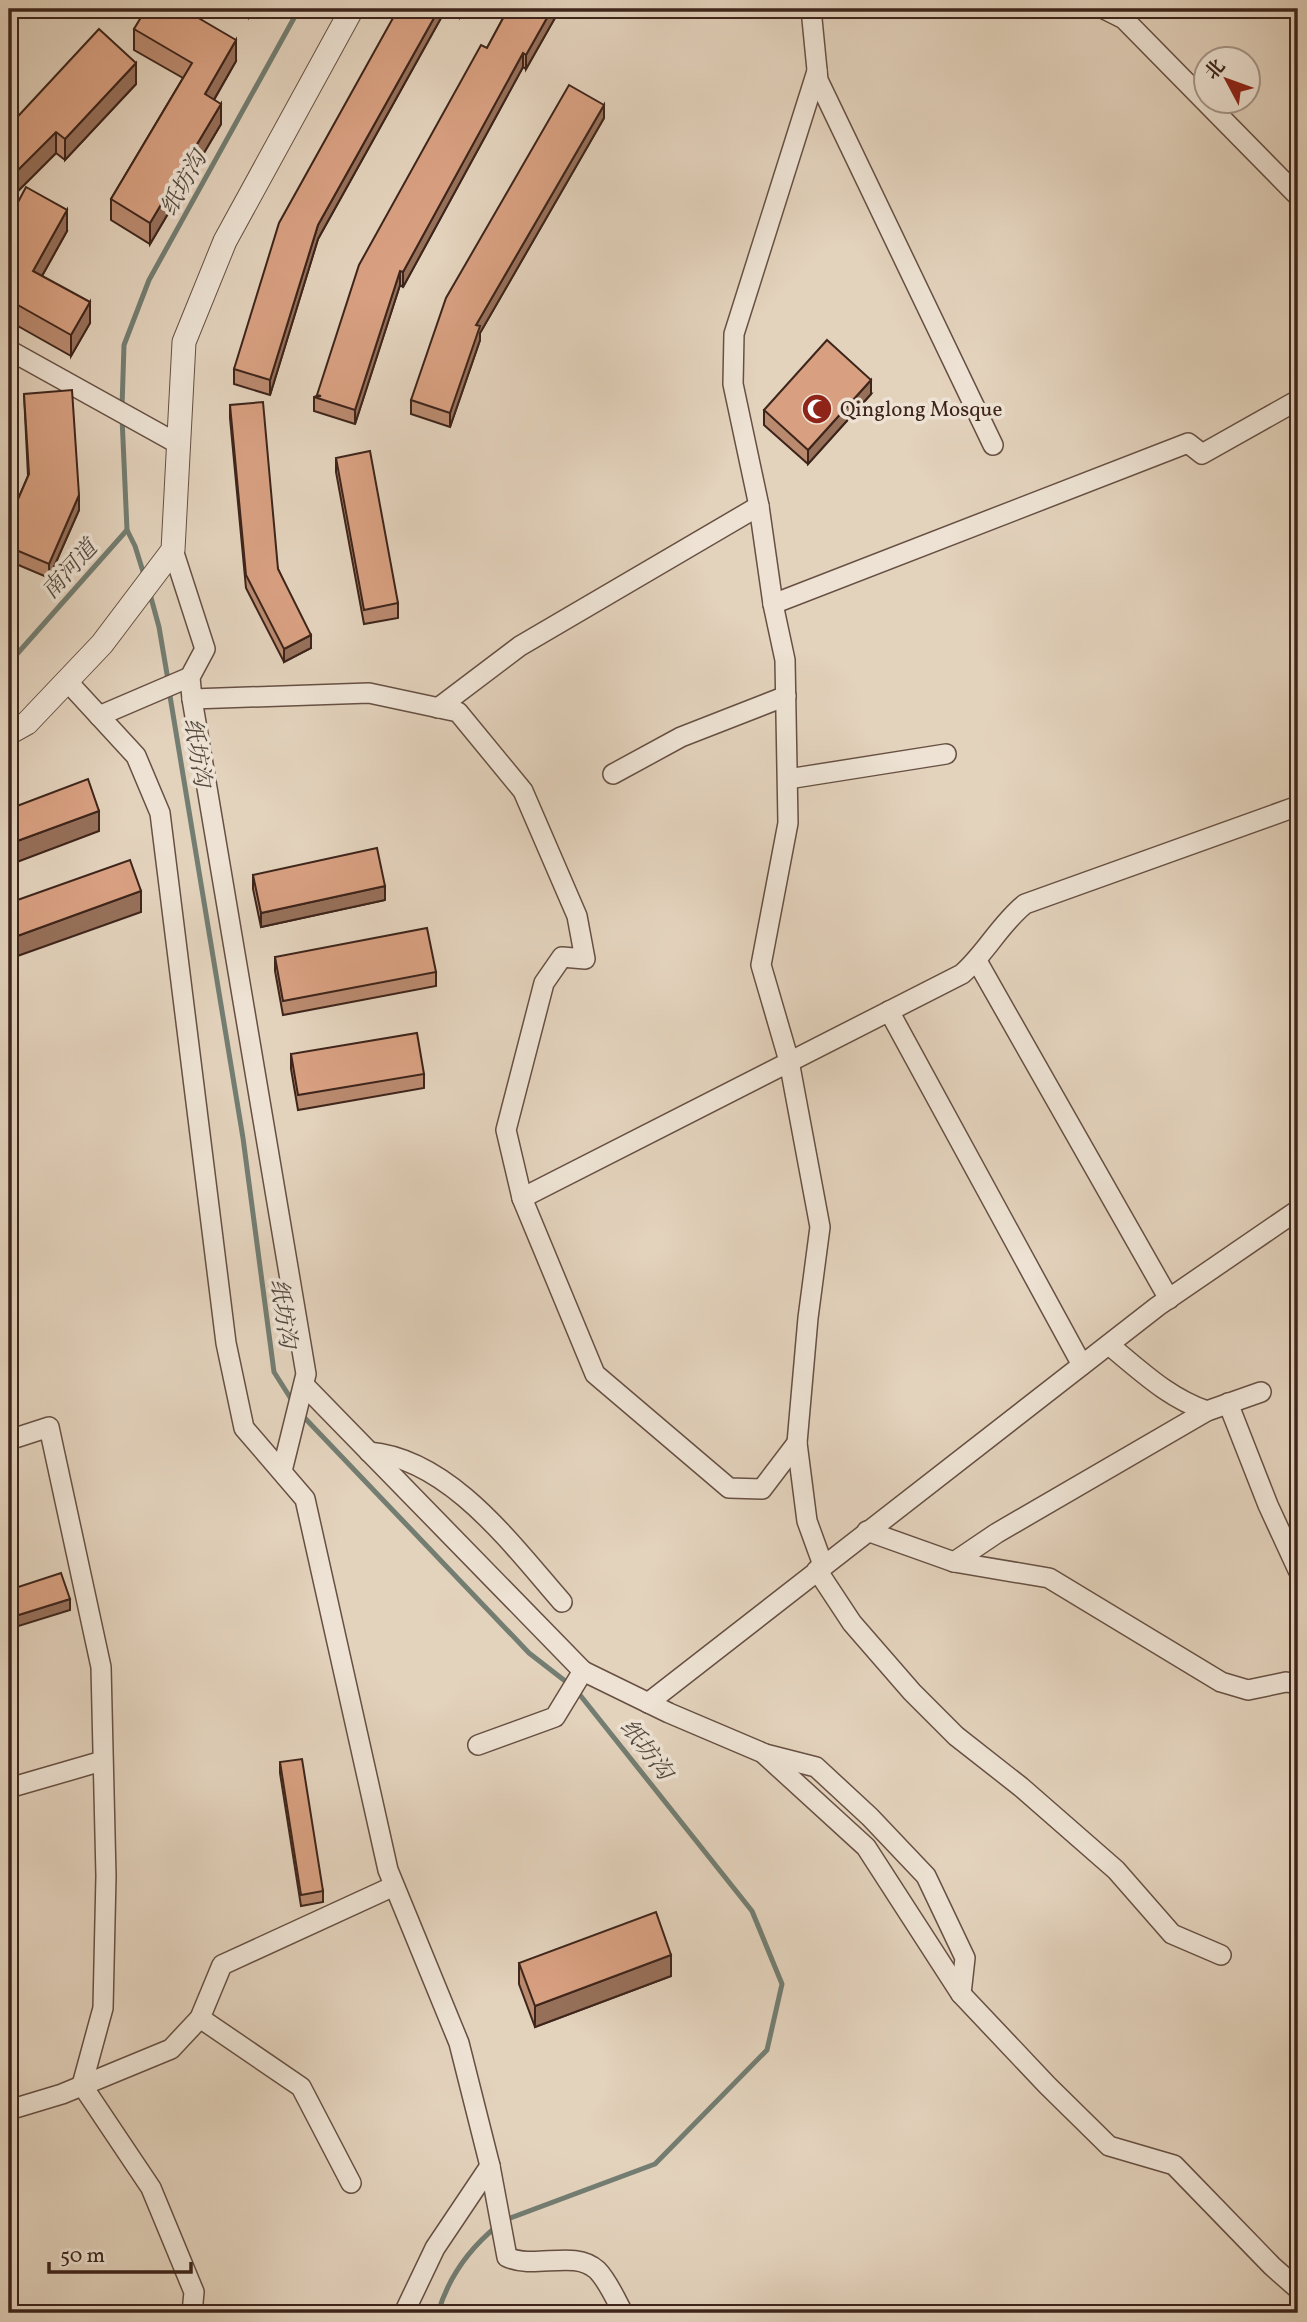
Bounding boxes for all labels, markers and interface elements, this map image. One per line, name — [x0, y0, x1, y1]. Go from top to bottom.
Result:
north arrow — [1192, 46, 1262, 116]
text: 北 — [1200, 54, 1232, 86]
water label: 纸坊沟 — [154, 143, 217, 222]
mosque icon: Qinglong Mosque — [800, 392, 834, 426]
place label: Qinglong Mosque — [840, 396, 1002, 425]
water label: 南河道 — [36, 532, 107, 607]
water label: 纸坊沟 — [175, 716, 218, 792]
water label: 纸坊沟 — [261, 1277, 303, 1353]
water label: 纸坊沟 — [612, 1713, 681, 1790]
scale bar — [49, 2231, 191, 2275]
text: 50 m — [60, 2242, 105, 2271]

